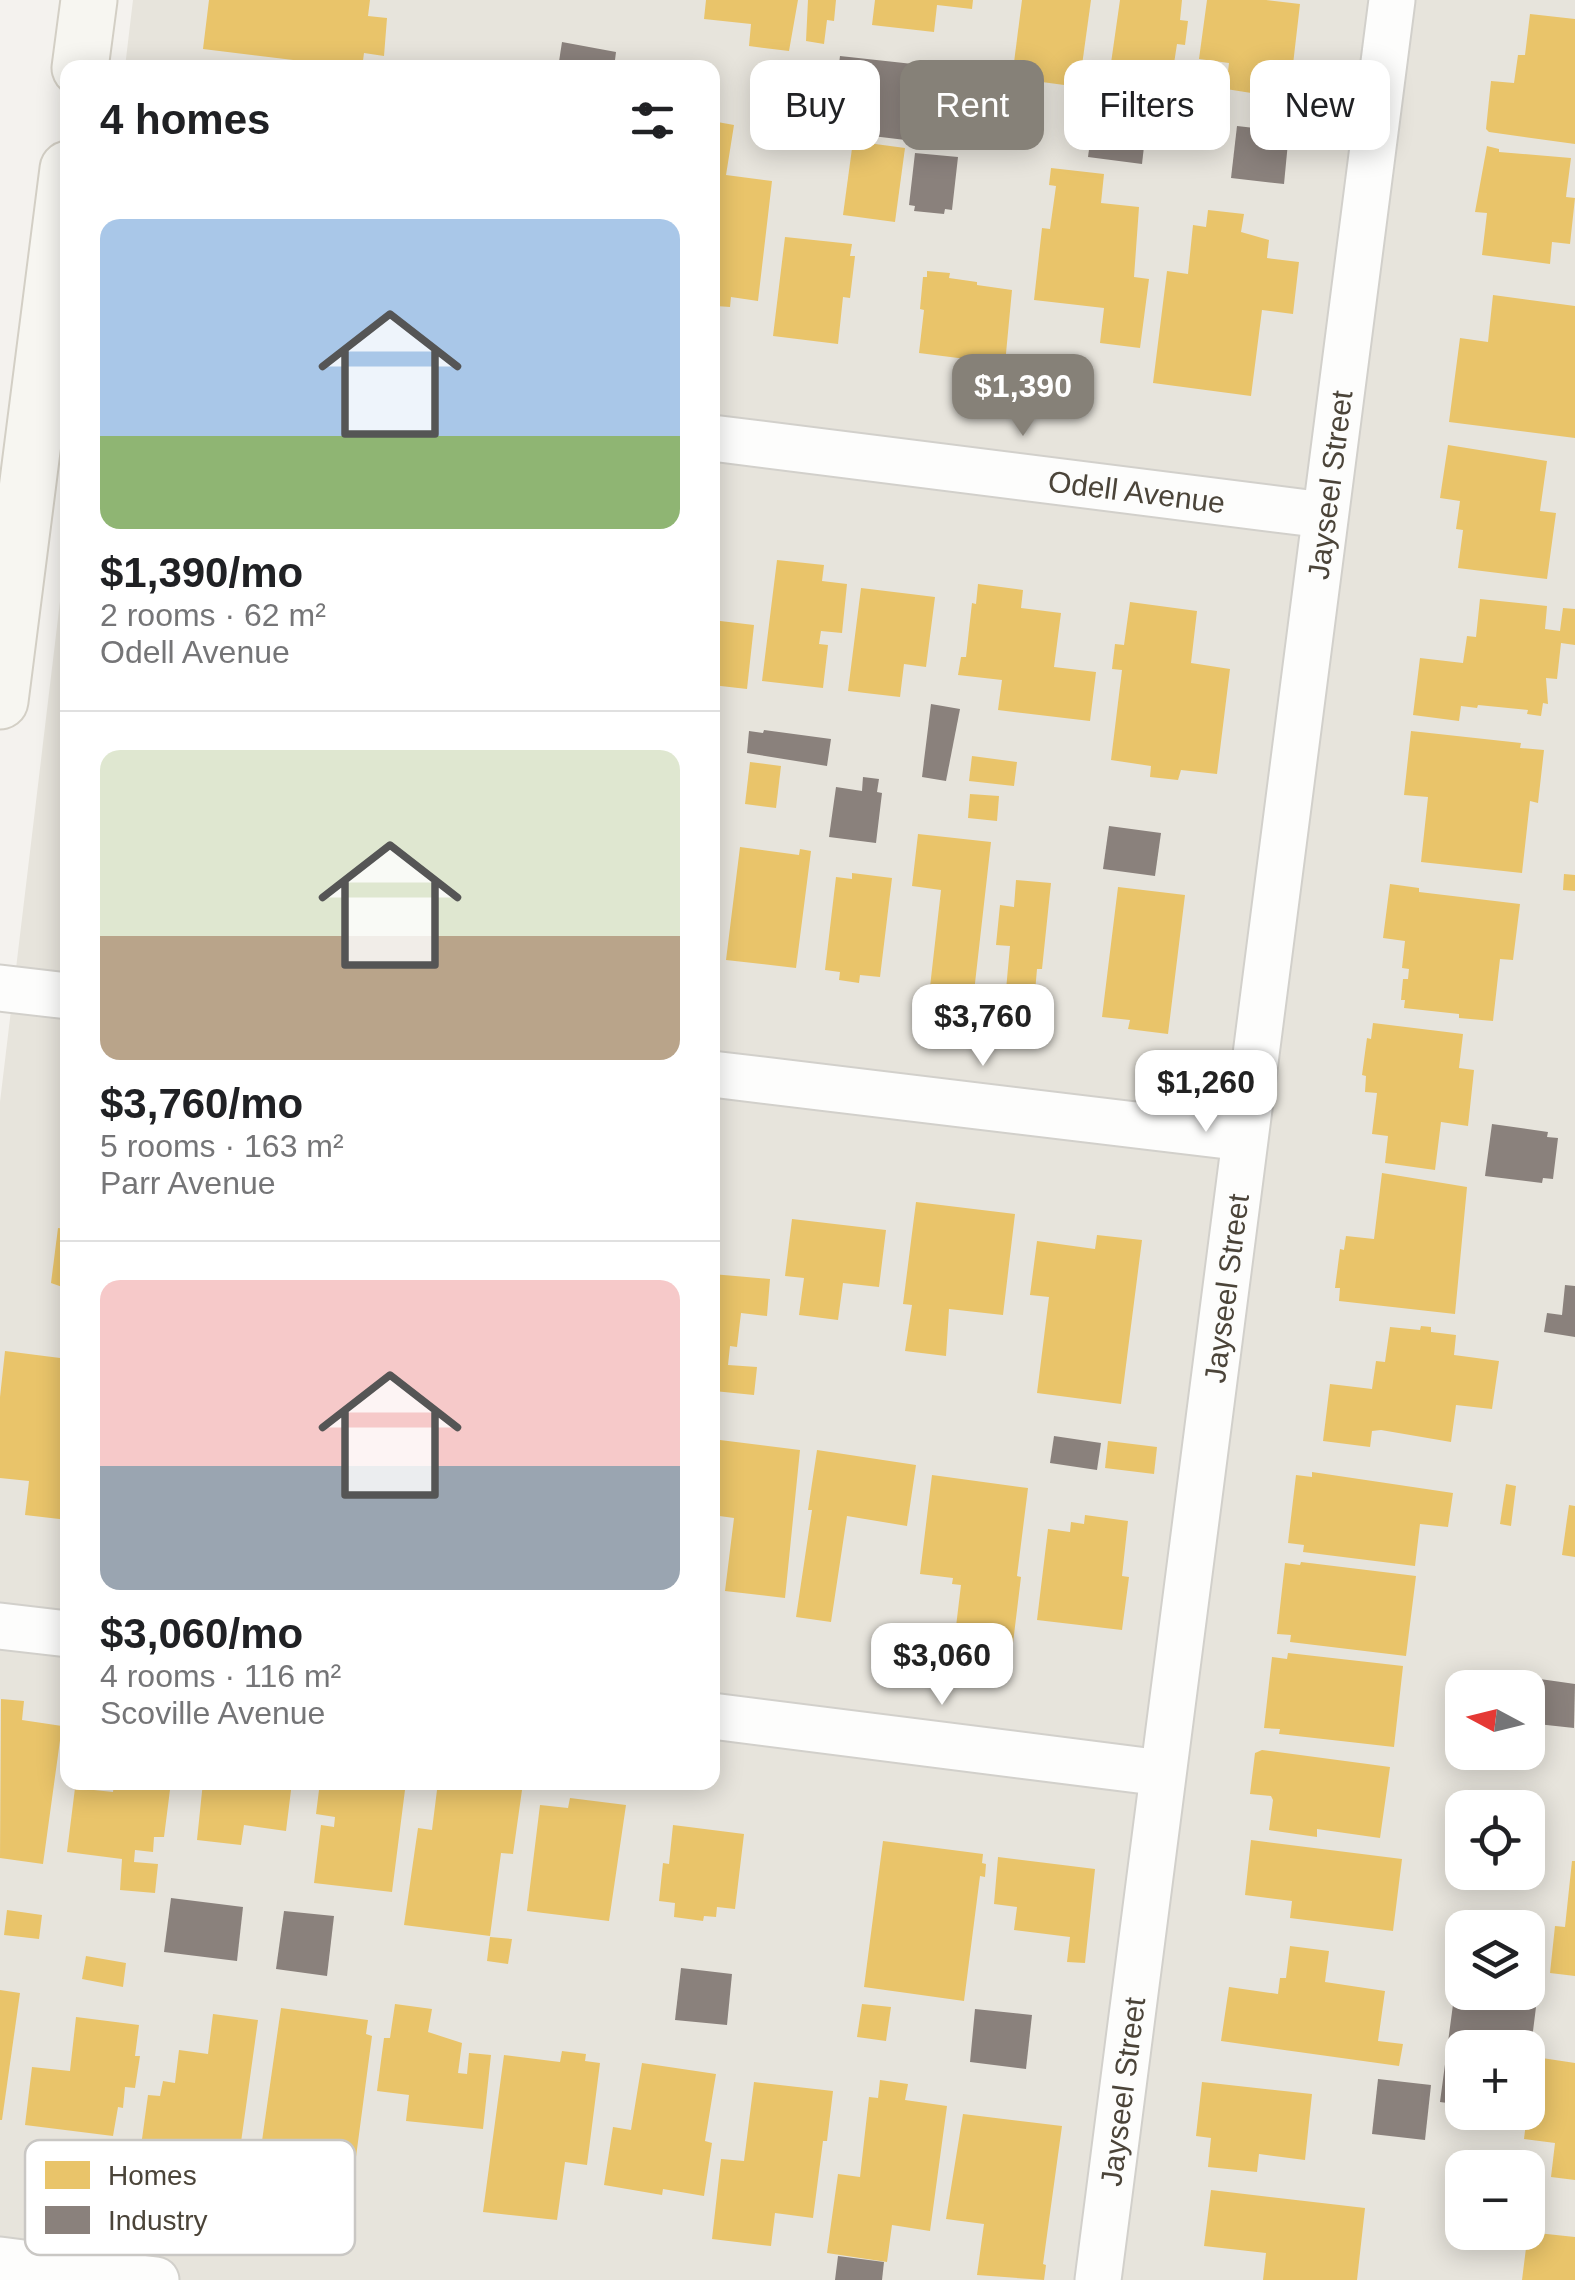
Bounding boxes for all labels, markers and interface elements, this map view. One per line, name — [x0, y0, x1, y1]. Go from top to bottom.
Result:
chip: Buy — [750, 60, 880, 150]
chip: Rent — [900, 60, 1044, 150]
chip: Filters — [1064, 60, 1230, 150]
chip: New — [1250, 60, 1390, 150]
icon: filters — [625, 93, 680, 148]
text: 4 homes — [100, 96, 270, 143]
icon: home — [300, 284, 480, 464]
pin: $1,390 — [942, 354, 1104, 439]
text: $1,390 — [974, 368, 1072, 404]
street label: Jayseel Street — [1301, 388, 1358, 581]
street label: Odell Avenue — [1046, 464, 1227, 519]
text: $1,390/mo — [100, 549, 303, 596]
text: 2 rooms · 62 m² — [100, 597, 326, 633]
text: Odell Avenue — [100, 634, 290, 670]
icon: home — [300, 815, 480, 995]
pin: $3,760 — [902, 984, 1064, 1069]
text: $3,760 — [934, 998, 1032, 1034]
pin: $1,260 — [1125, 1050, 1287, 1135]
text: $1,260 — [1157, 1064, 1255, 1100]
text: $3,760/mo — [100, 1080, 303, 1127]
text: 5 rooms · 163 m² — [100, 1128, 344, 1164]
text: Parr Avenue — [100, 1165, 276, 1201]
street label: Jayseel Street — [1197, 1191, 1254, 1385]
icon: home — [300, 1345, 480, 1525]
text: $3,060/mo — [100, 1610, 303, 1657]
pin: $3,060 — [861, 1623, 1023, 1708]
text: $3,060 — [893, 1637, 991, 1673]
text: 4 rooms · 116 m² — [100, 1658, 341, 1694]
north arrow — [1445, 1670, 1545, 1770]
map controls — [1445, 1670, 1545, 2250]
text: Scoville Avenue — [100, 1695, 325, 1731]
button: locate — [1445, 1790, 1545, 1890]
button: layers — [1445, 1910, 1545, 2010]
street label: Jayseel Street — [1094, 1995, 1151, 2188]
button: + — [1445, 2030, 1545, 2130]
legend — [25, 2140, 355, 2255]
button: − — [1445, 2150, 1545, 2250]
text: Homes — [108, 2160, 197, 2191]
text: Industry — [108, 2205, 208, 2236]

